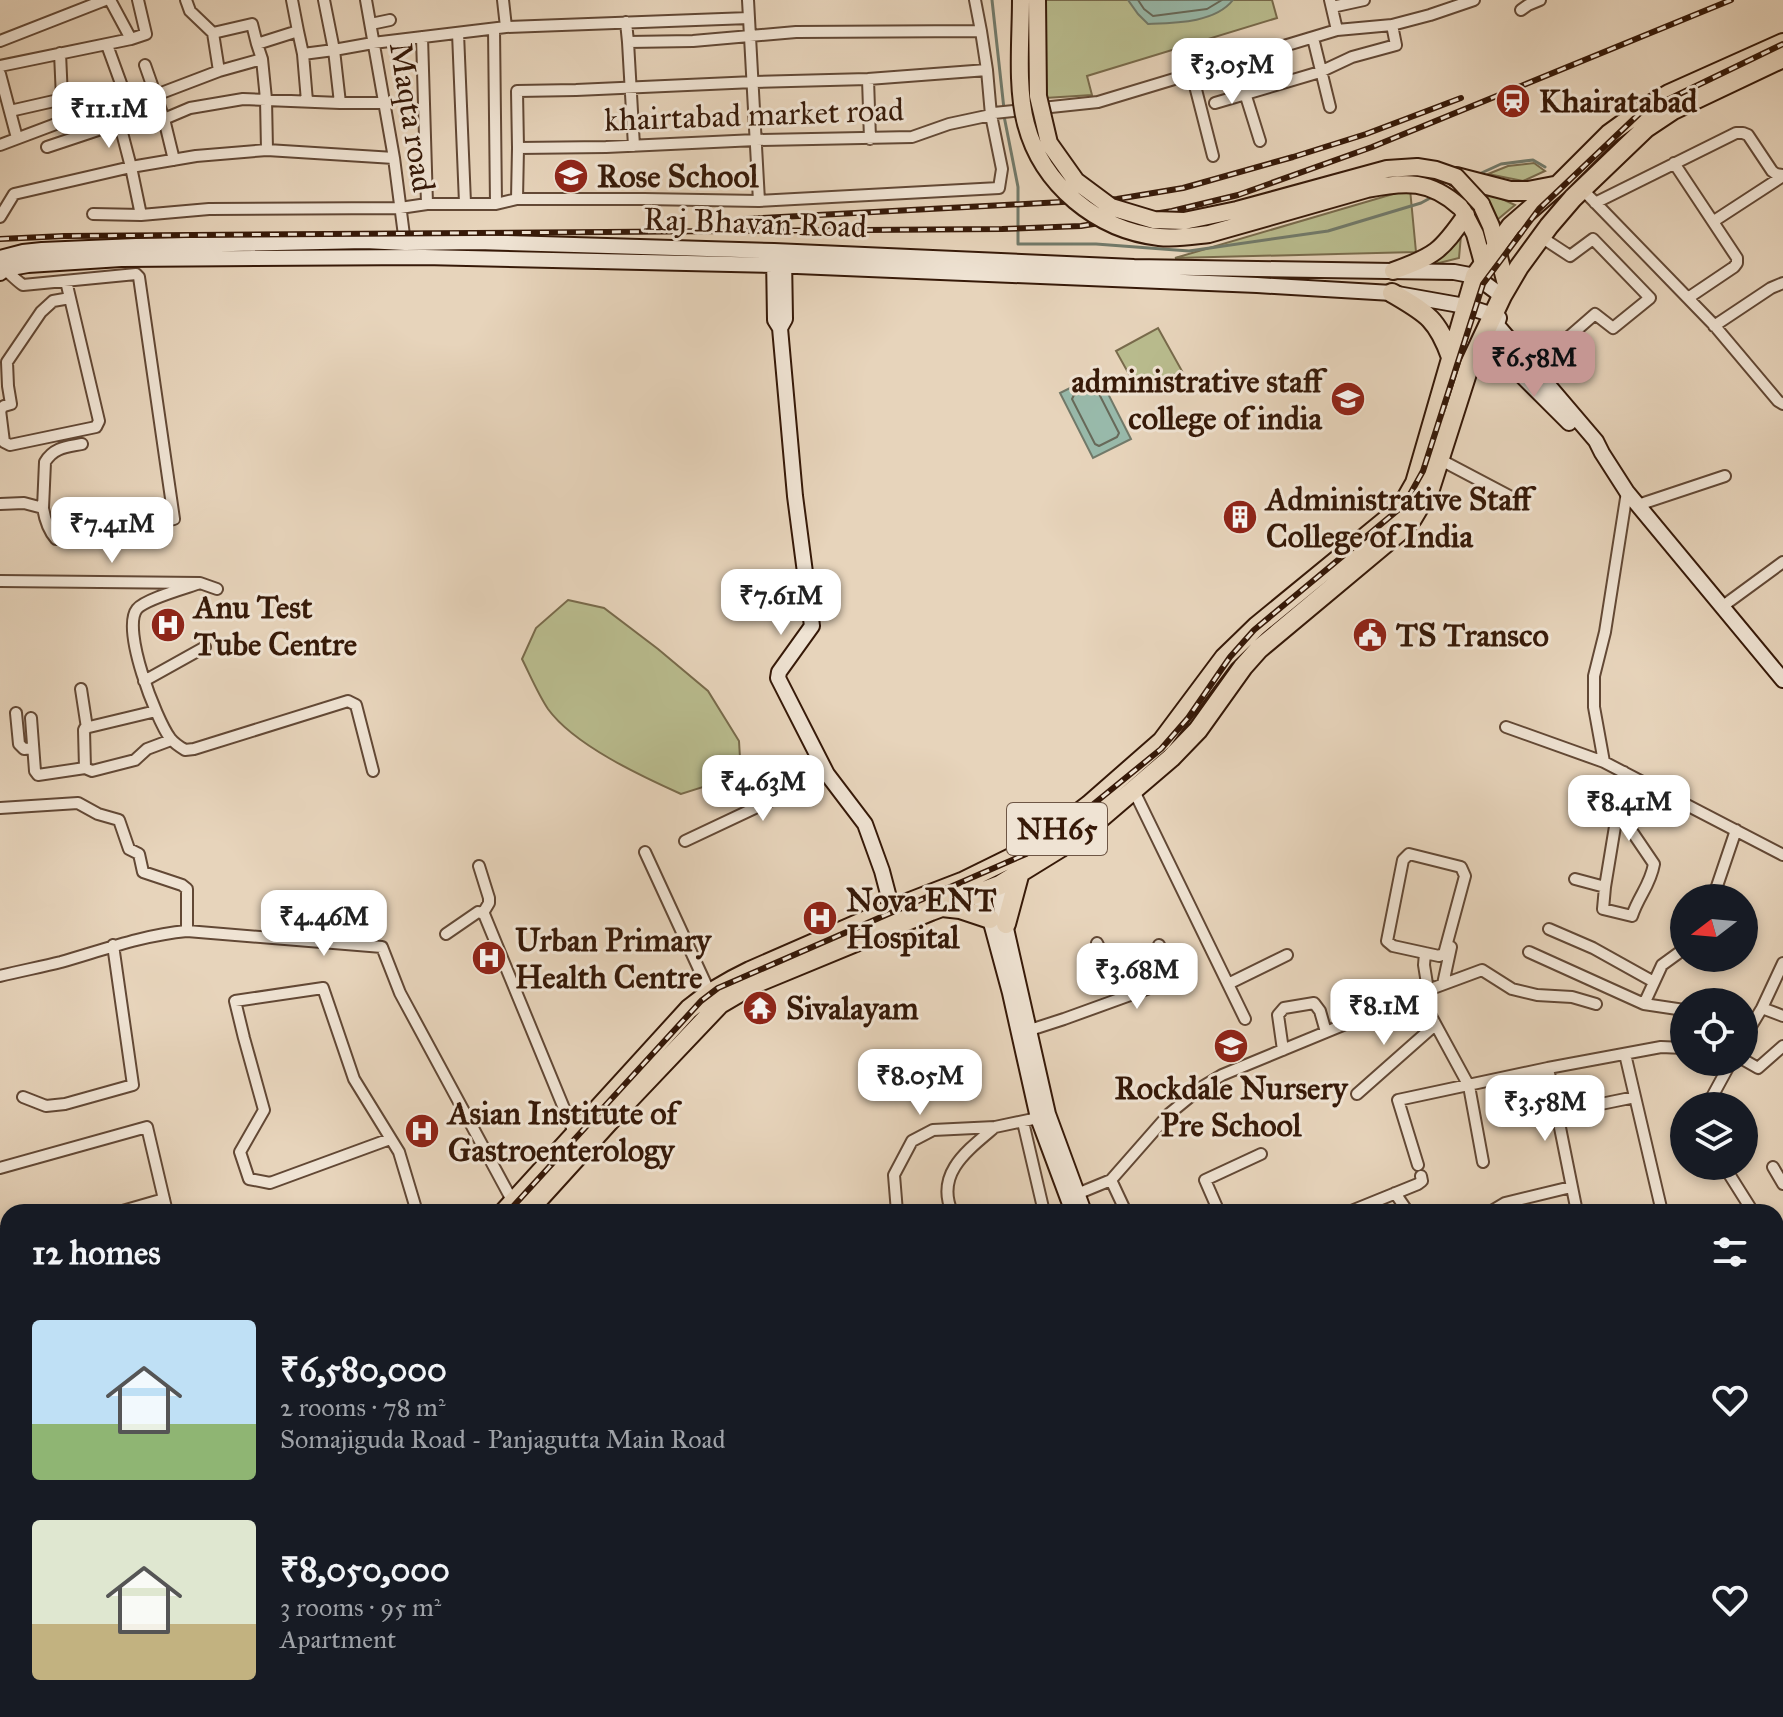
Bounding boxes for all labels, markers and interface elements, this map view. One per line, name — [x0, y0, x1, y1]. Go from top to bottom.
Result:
pin: ₹3.05M — [1167, 38, 1297, 106]
street label: Maqta road — [381, 39, 443, 195]
text: ₹3.05M — [1190, 48, 1274, 80]
pin: ₹11.1M — [44, 82, 174, 150]
station icon: Khairatabad — [1494, 82, 1532, 120]
place label: Khairatabad — [1539, 82, 1698, 121]
street label: khairtabad market road — [603, 90, 905, 140]
text: ₹11.1M — [70, 92, 148, 124]
school or university icon: Rose School — [552, 157, 590, 195]
place label: Rose School — [597, 157, 760, 196]
street label: Raj Bhavan Road — [642, 200, 868, 246]
pin: ₹6.58M — [1469, 331, 1599, 399]
text: ₹6.58M — [1491, 341, 1577, 373]
place label: administrative staff college of india — [1072, 362, 1328, 438]
school or university icon: administrative staff college of india — [1329, 380, 1367, 418]
place label: Administrative Staff College of India — [1264, 480, 1537, 556]
pin: ₹7.41M — [47, 497, 177, 565]
building icon: Administrative Staff College of India — [1221, 498, 1259, 536]
text: ₹7.41M — [69, 507, 155, 539]
pin: ₹7.61M — [716, 569, 846, 637]
text: ₹7.61M — [739, 579, 823, 611]
place label: Anu Test Tube Centre — [192, 588, 357, 664]
hospital icon: Anu Test Tube Centre — [149, 606, 187, 644]
public building icon: TS Transco — [1351, 616, 1389, 654]
place label: TS Transco — [1396, 616, 1549, 655]
pin: ₹4.63M — [698, 755, 828, 823]
text: ₹4.63M — [720, 765, 806, 797]
pin: ₹8.41M — [1564, 775, 1694, 843]
text: ₹8.41M — [1586, 785, 1672, 817]
road number: NH65 — [1007, 803, 1107, 855]
place label: Nova ENT Hospital — [846, 881, 996, 957]
north arrow — [1670, 884, 1758, 972]
map controls — [1670, 884, 1758, 1180]
pin: ₹4.46M — [259, 890, 389, 958]
hospital icon: Nova ENT Hospital — [801, 899, 839, 937]
text: ₹4.46M — [279, 900, 369, 932]
place label: Urban Primary Health Centre — [515, 921, 712, 997]
hospital icon: Urban Primary Health Centre — [470, 939, 508, 977]
pin: ₹3.68M — [1072, 943, 1202, 1011]
text: ₹3.68M — [1095, 953, 1179, 985]
pin: ₹8.1M — [1328, 979, 1440, 1047]
button: locate — [1670, 988, 1758, 1076]
temple icon: Sivalayam — [741, 989, 779, 1027]
place label: Sivalayam — [786, 989, 919, 1028]
text: ₹8.1M — [1348, 989, 1420, 1021]
school or university icon: Rockdale Nursery Pre School — [1212, 1027, 1250, 1065]
pin: ₹8.05M — [855, 1049, 985, 1117]
text: ₹8.05M — [876, 1059, 964, 1091]
place label: Rockdale Nursery Pre School — [1115, 1069, 1348, 1145]
pin: ₹3.58M — [1480, 1075, 1610, 1143]
text: ₹3.58M — [1503, 1085, 1587, 1117]
button: layers — [1670, 1092, 1758, 1180]
place label: Asian Institute of Gastroenterology — [446, 1094, 683, 1170]
hospital icon: Asian Institute of Gastroenterology — [403, 1112, 441, 1150]
icon: filters — [1708, 1230, 1752, 1274]
text: 12 homes — [32, 1232, 161, 1273]
text: ₹6,580,000 — [280, 1349, 447, 1390]
icon: home — [96, 1352, 192, 1448]
icon: heart — [1708, 1378, 1752, 1422]
text: 2 rooms · 78 m² — [280, 1391, 445, 1423]
text: Somajiguda Road - Panjagutta Main Road — [280, 1423, 726, 1455]
text: ₹8,050,000 — [280, 1549, 450, 1590]
icon: home — [96, 1552, 192, 1648]
icon: heart — [1708, 1578, 1752, 1622]
text: 3 rooms · 95 m² — [280, 1591, 441, 1623]
text: Apartment — [280, 1623, 396, 1655]

